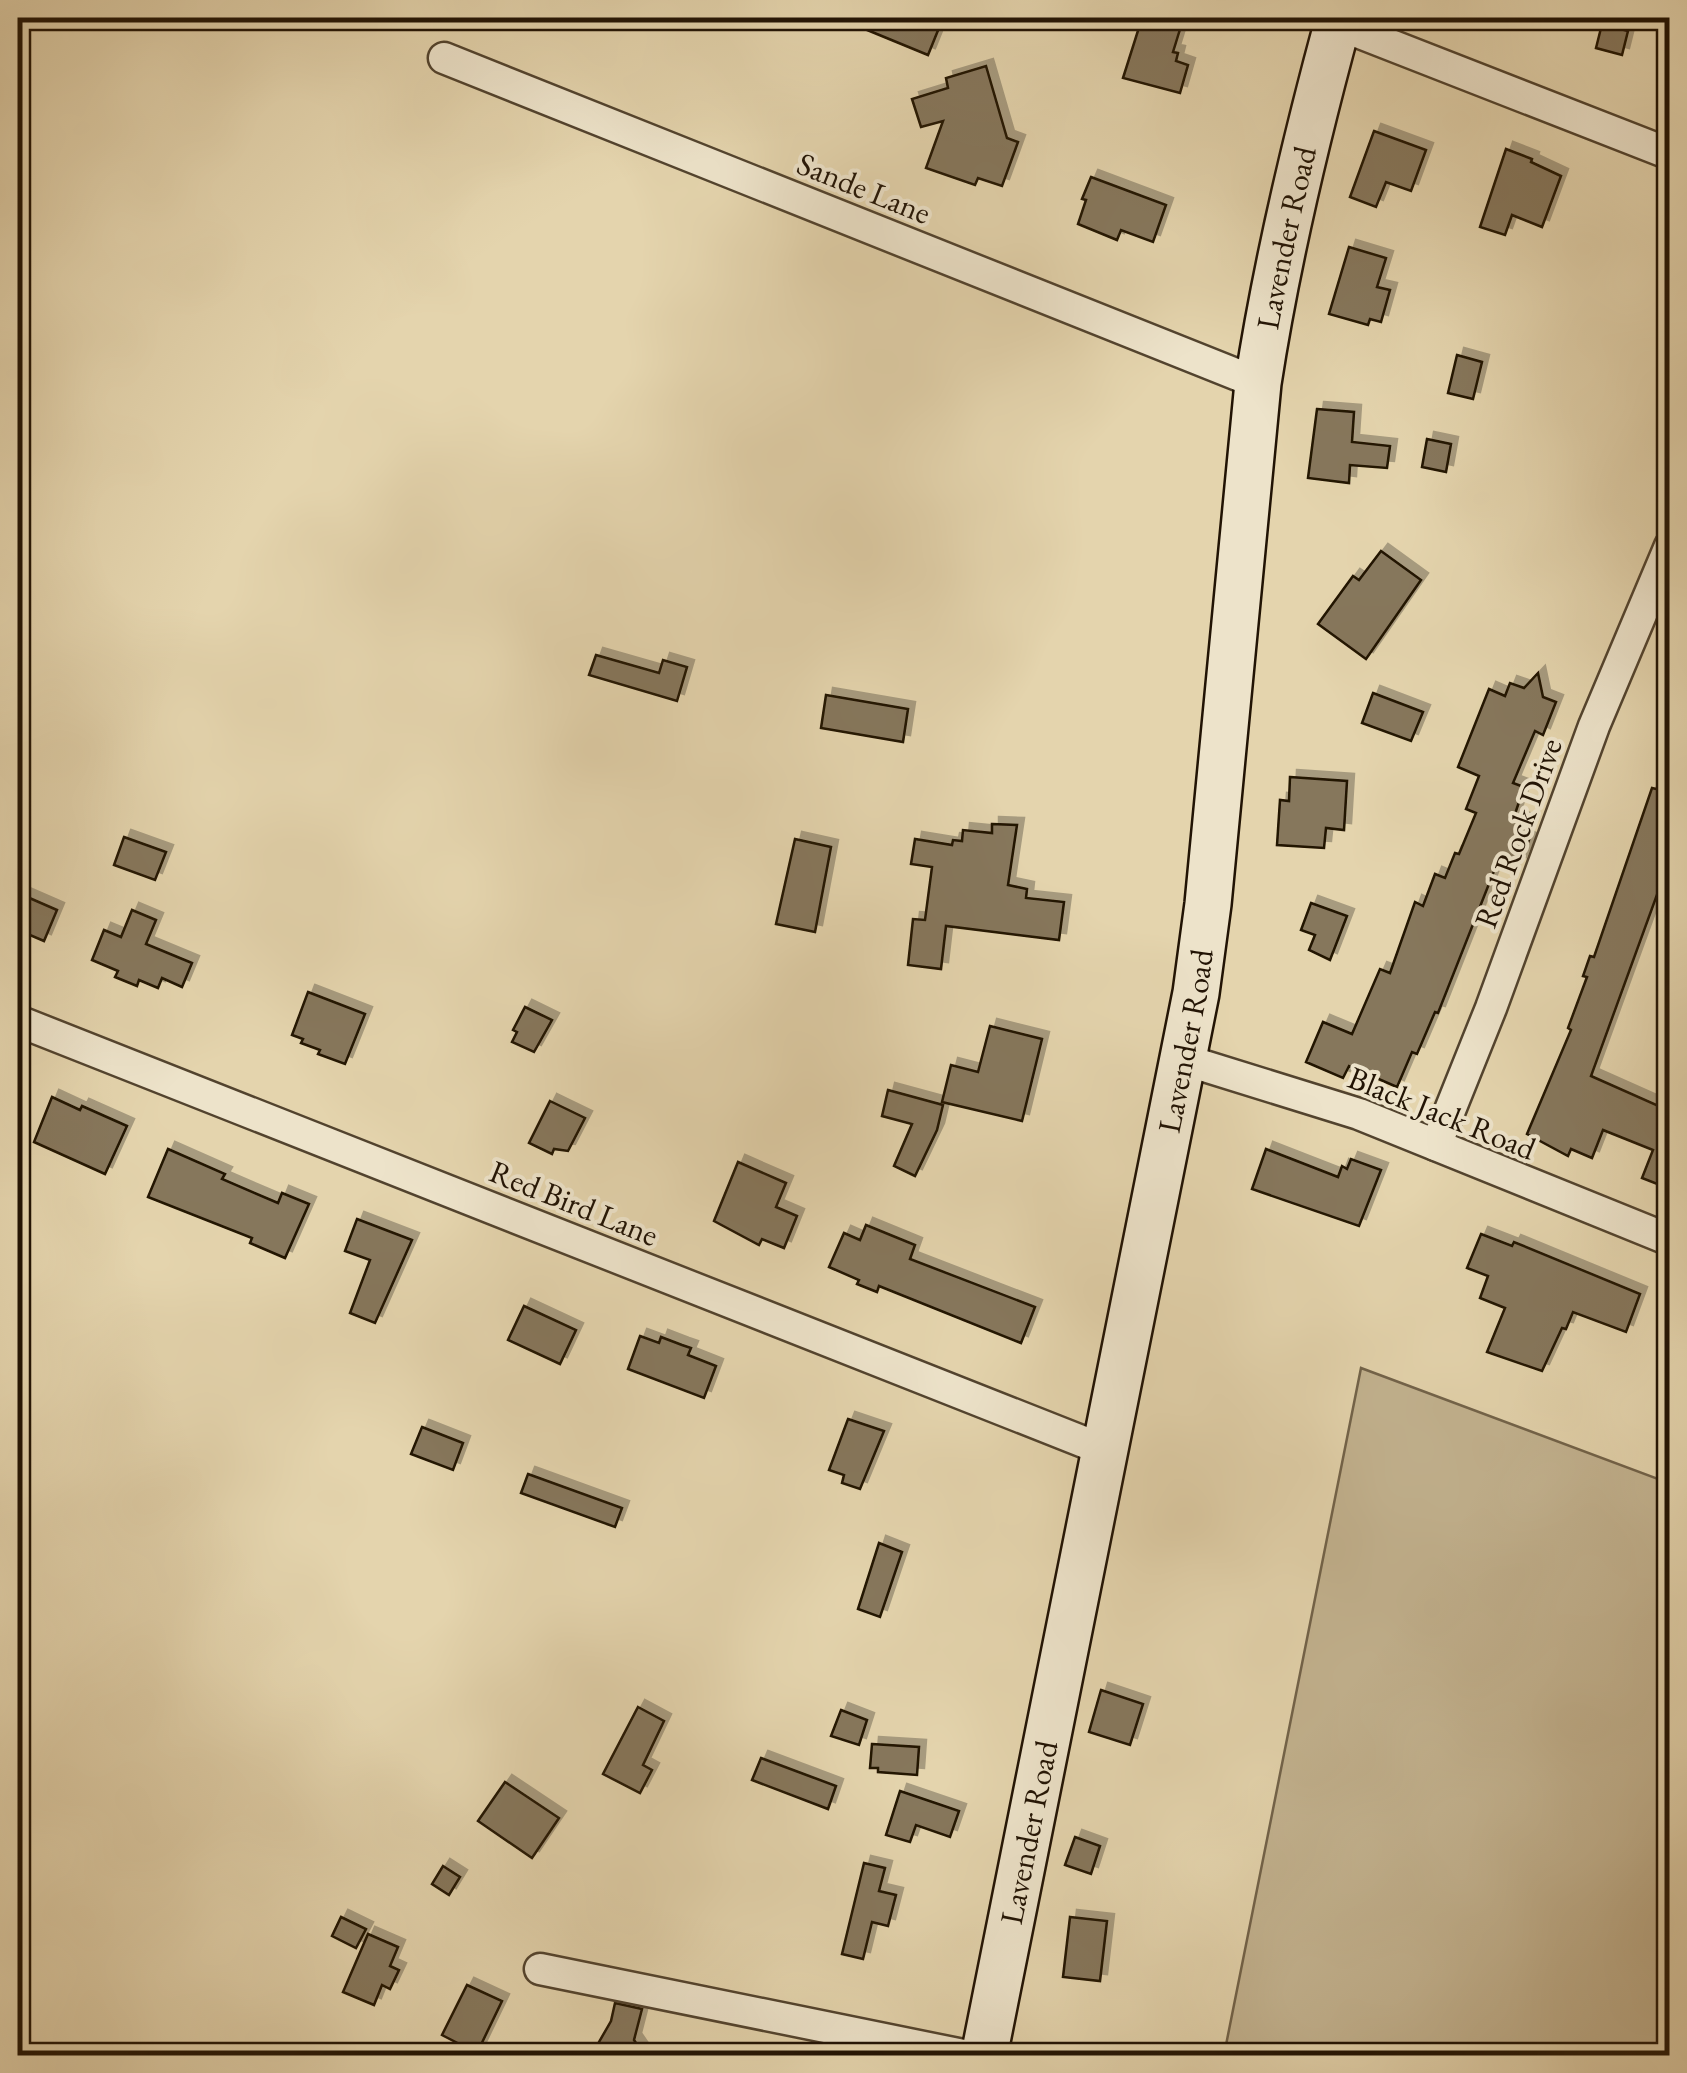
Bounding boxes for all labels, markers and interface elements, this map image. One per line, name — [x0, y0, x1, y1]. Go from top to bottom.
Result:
street label: Lavender Road — [1246, 141, 1326, 333]
street label: Sande Lane — [791, 142, 937, 234]
street label: Red Rock Drive — [1464, 732, 1572, 934]
street label: Lavender Road — [1148, 946, 1223, 1136]
street label: Black Jack Road — [1342, 1056, 1543, 1170]
street label: Red Bird Lane — [483, 1150, 665, 1256]
street label: Lavender Road — [990, 1736, 1068, 1928]

